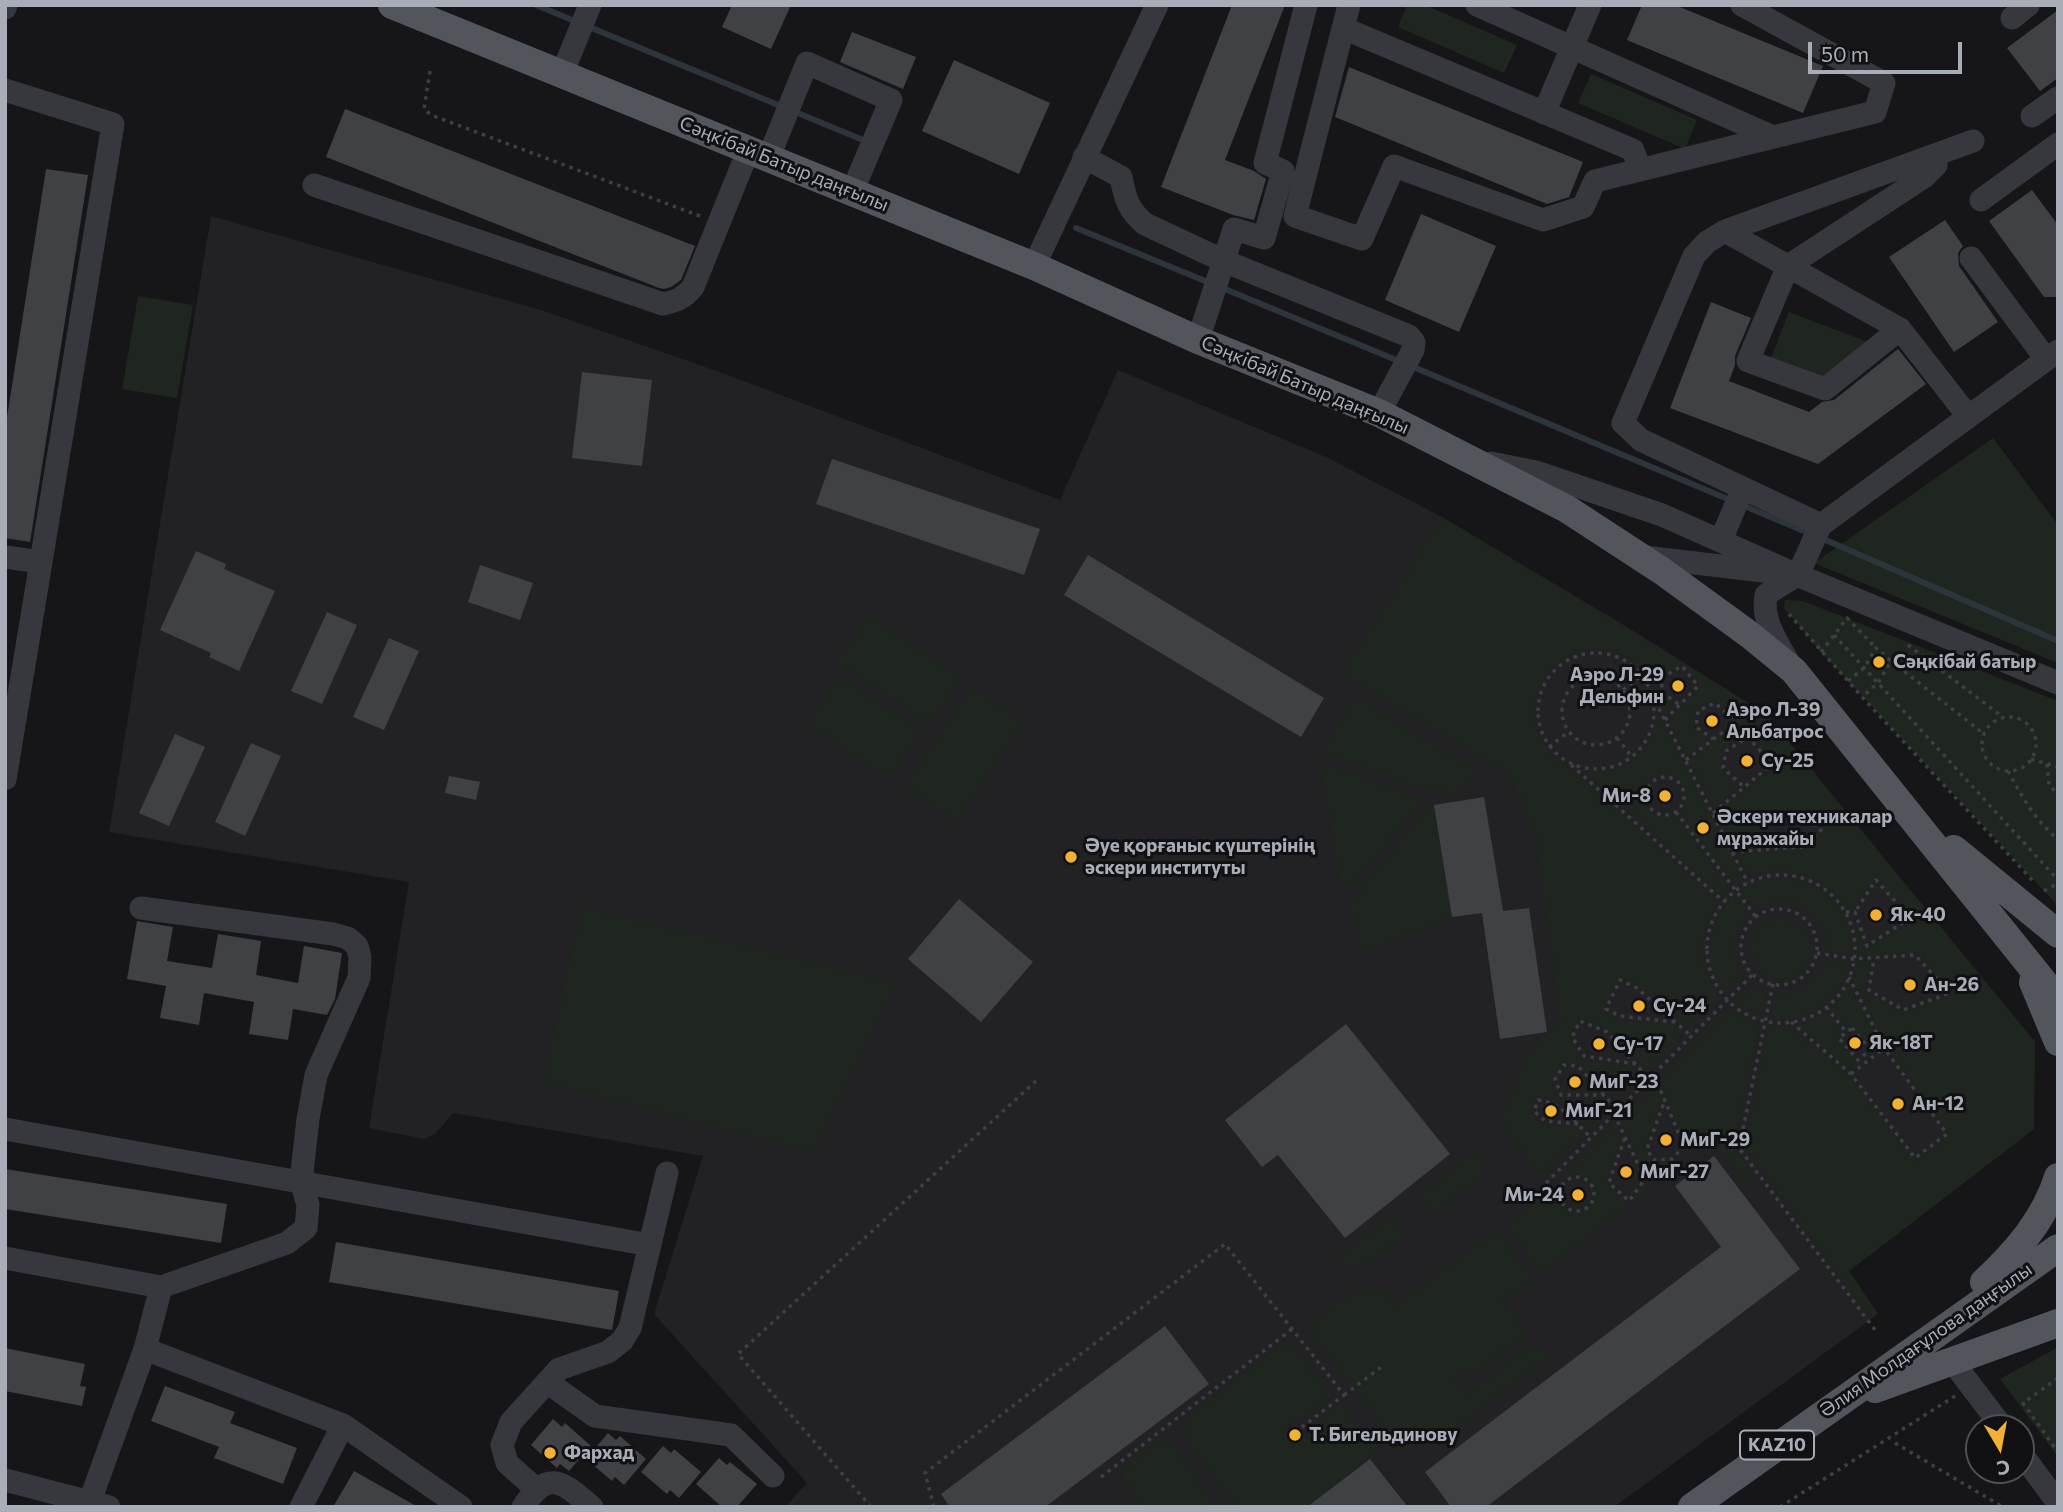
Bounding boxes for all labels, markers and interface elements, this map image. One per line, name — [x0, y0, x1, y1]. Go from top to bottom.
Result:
scale bar — [1811, 28, 1965, 72]
text: 50 m — [1821, 41, 1869, 66]
street label: Сәңкібай Батыр даңғылы — [676, 112, 892, 216]
street label: Сәңкібай Батыр даңғылы — [1198, 331, 1412, 439]
place label: Сәңкібай батыр — [1893, 651, 2036, 673]
marker: Сәңкібай батыр — [1871, 654, 1887, 670]
place label: Аэро Л-29 Дельфин — [1570, 664, 1664, 708]
marker: Аэро Л-29 Дельфин — [1670, 678, 1686, 694]
place label: Аэро Л-39 Альбатрос — [1726, 699, 1823, 743]
marker: Аэро Л-39 Альбатрос — [1704, 713, 1720, 729]
place label: Су-25 — [1761, 750, 1814, 772]
marker: Су-25 — [1739, 753, 1755, 769]
place label: Ми-8 — [1602, 785, 1651, 807]
marker: Ми-8 — [1657, 788, 1673, 804]
place label: Әскери техникалар мұражайы — [1717, 806, 1892, 850]
marker: Әскери техникалар мұражайы — [1695, 820, 1711, 836]
place label: Әуе қорғаныс күштерінің әскери институты — [1085, 835, 1315, 879]
marker: Әуе қорғаныс күштерінің әскери институты — [1063, 849, 1079, 865]
place label: Як-40 — [1890, 904, 1946, 926]
marker: Як-40 — [1868, 907, 1884, 923]
place label: Ан-26 — [1924, 974, 1979, 996]
marker: Ан-26 — [1902, 977, 1918, 993]
place label: Су-24 — [1653, 995, 1706, 1017]
marker: Су-24 — [1631, 998, 1647, 1014]
place label: Як-18Т — [1869, 1032, 1933, 1054]
place label: Су-17 — [1613, 1033, 1663, 1055]
marker: Як-18Т — [1847, 1035, 1863, 1051]
marker: Су-17 — [1591, 1036, 1607, 1052]
place label: МиГ-23 — [1589, 1071, 1659, 1093]
marker: МиГ-23 — [1567, 1074, 1583, 1090]
place label: Ан-12 — [1912, 1093, 1964, 1115]
marker: Ан-12 — [1890, 1096, 1906, 1112]
place label: МиГ-21 — [1565, 1100, 1632, 1122]
marker: МиГ-21 — [1543, 1103, 1559, 1119]
place label: МиГ-29 — [1680, 1129, 1750, 1151]
marker: МиГ-29 — [1658, 1132, 1674, 1148]
place label: МиГ-27 — [1640, 1161, 1709, 1183]
marker: МиГ-27 — [1618, 1164, 1634, 1180]
place label: Ми-24 — [1504, 1184, 1564, 1206]
marker: Ми-24 — [1570, 1187, 1586, 1203]
street label: Әлия Молдағұлова даңғылы — [1815, 1258, 2037, 1422]
north arrow — [1965, 1414, 2035, 1484]
place label: Т. Бигельдинову — [1309, 1424, 1458, 1446]
marker: Т. Бигельдинову — [1287, 1427, 1303, 1443]
road number: KAZ10 — [1740, 1430, 1814, 1460]
place label: Фархад — [564, 1442, 634, 1464]
marker: Фархад — [542, 1445, 558, 1461]
text: С — [1995, 1456, 2012, 1481]

